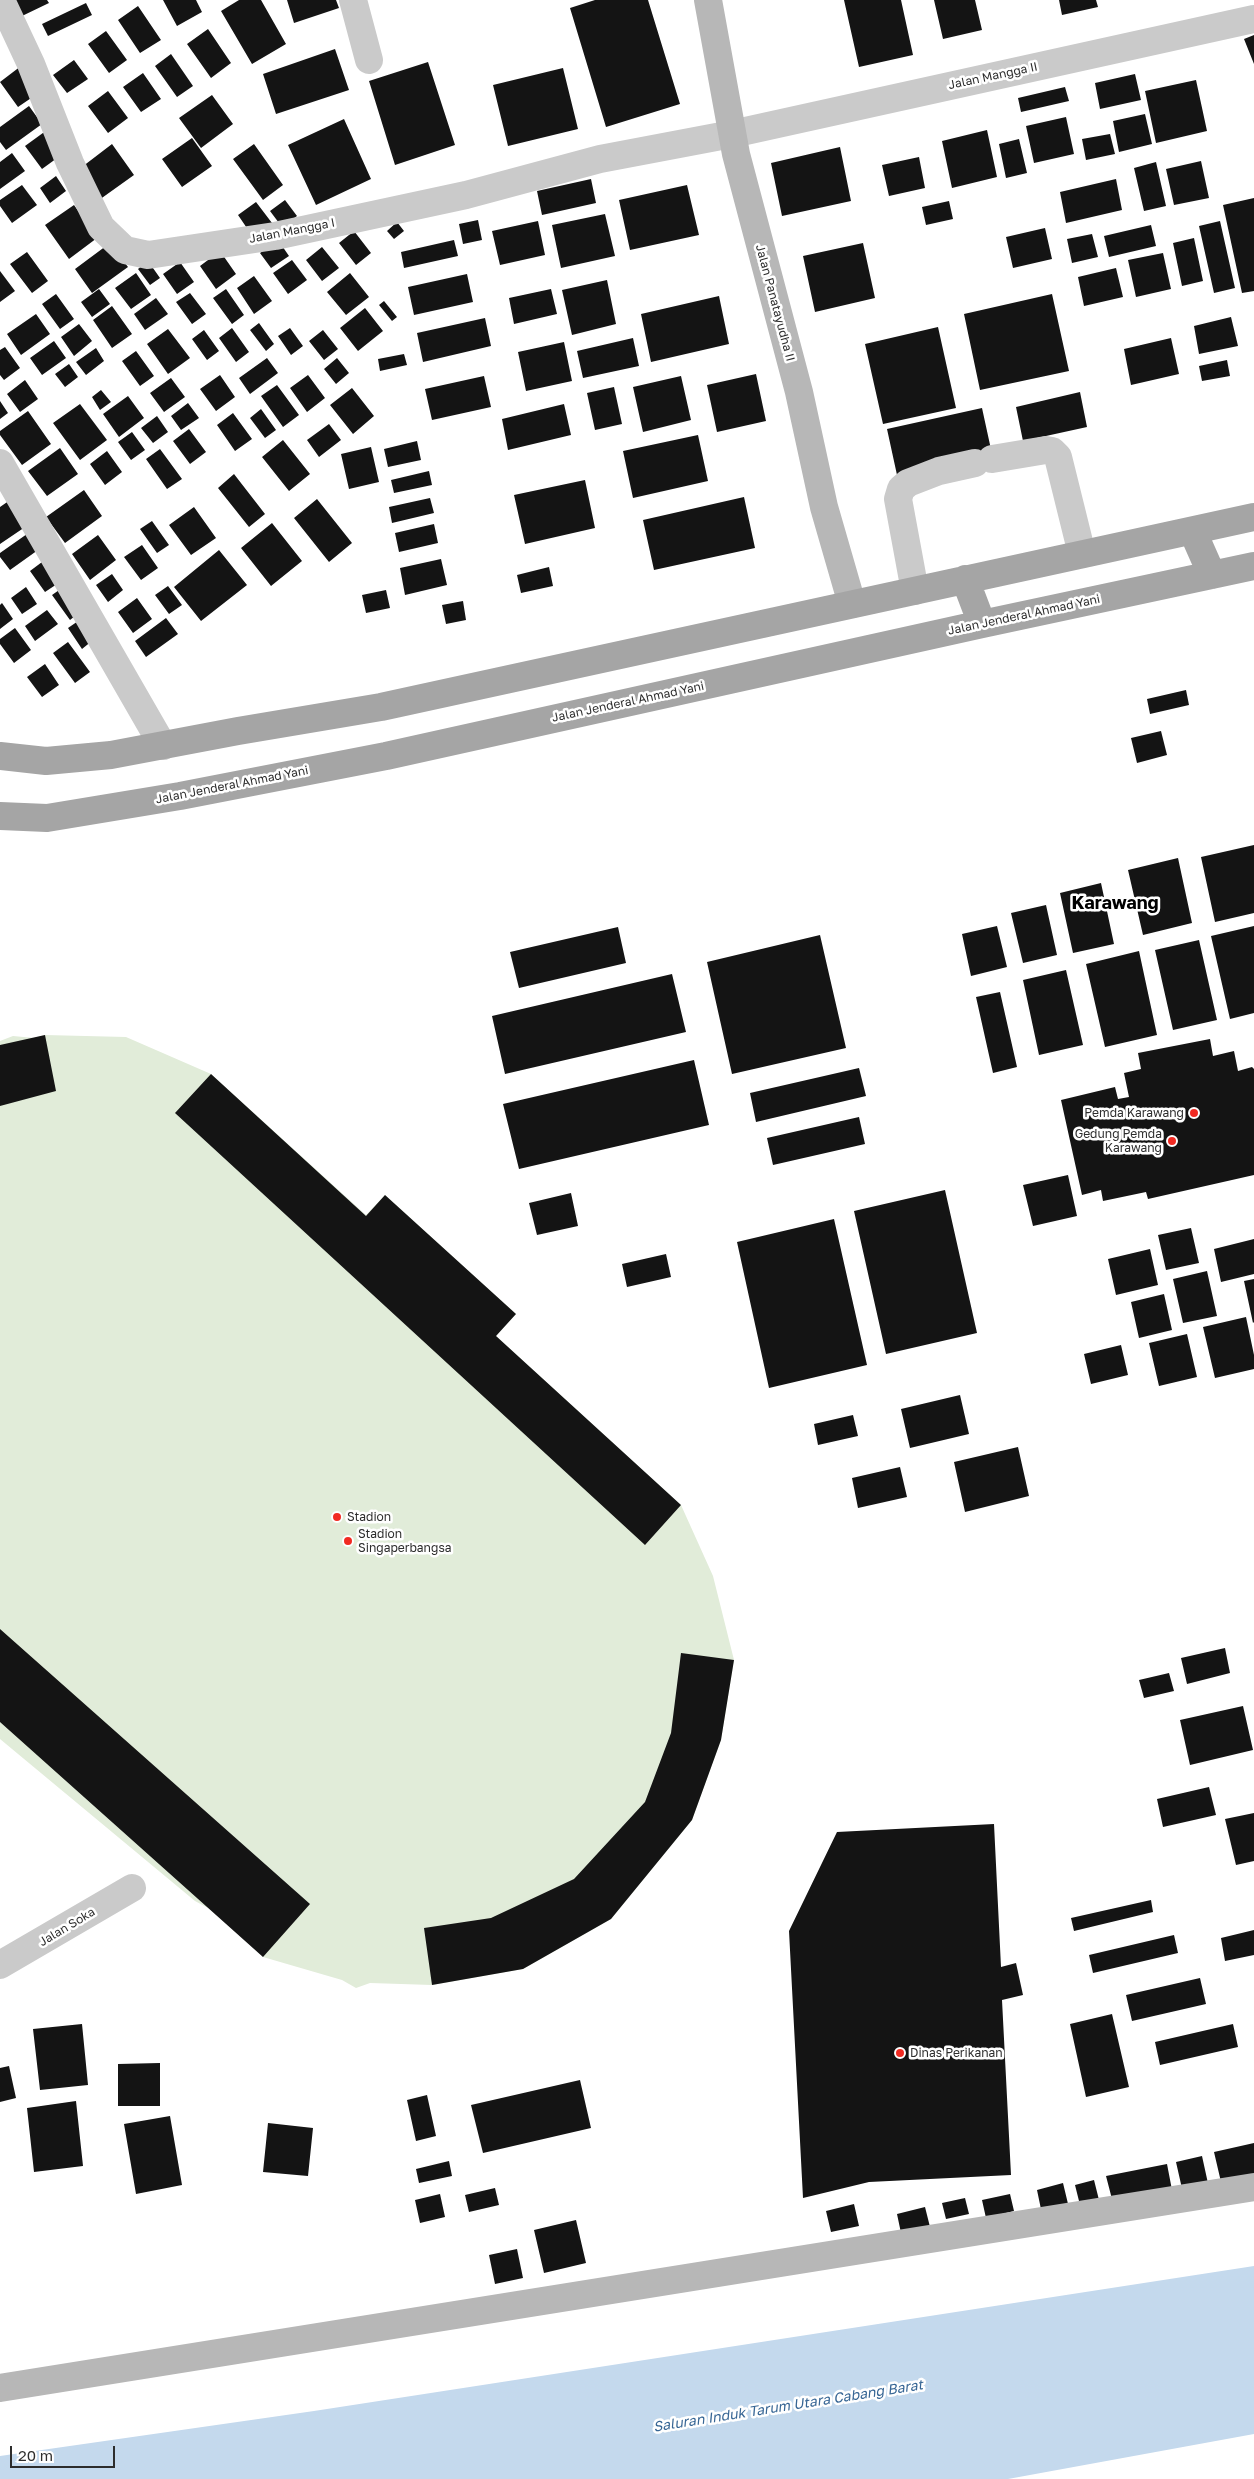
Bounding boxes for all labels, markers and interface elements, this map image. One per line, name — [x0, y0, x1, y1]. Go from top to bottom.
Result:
street label: Jalan Mangga II — [947, 59, 1039, 93]
street label: Jalan Mangga I — [248, 216, 336, 246]
street label: Jalan Panatayudha II — [752, 243, 798, 363]
street label: Jalan Jenderal Ahmad Yani — [947, 592, 1101, 638]
street label: Jalan Jenderal Ahmad Yani — [551, 679, 705, 725]
street label: Jalan Jenderal Ahmad Yani — [154, 763, 310, 807]
district label: Karawang — [1071, 892, 1159, 914]
place label: Pemda Karawang — [1084, 1106, 1184, 1120]
marker: Pemda Karawang — [1188, 1107, 1200, 1119]
place label: Gedung Pemda Karawang — [1075, 1127, 1162, 1155]
marker: Gedung Pemda Karawang — [1166, 1135, 1178, 1147]
place label: Stadion — [347, 1510, 391, 1524]
marker: Stadion — [331, 1511, 343, 1523]
place label: Stadion Singaperbangsa — [358, 1527, 452, 1555]
marker: Stadion Singaperbangsa — [342, 1535, 354, 1547]
street label: Jalan Soka — [36, 1905, 98, 1949]
place label: Dinas Perikanan — [910, 2046, 1003, 2060]
marker: Dinas Perikanan — [894, 2047, 906, 2059]
water label: Saluran Induk Tarum Utara Cabang Barat — [652, 2376, 924, 2436]
scale bar — [12, 2436, 118, 2468]
text: 20 m — [18, 2446, 53, 2464]

